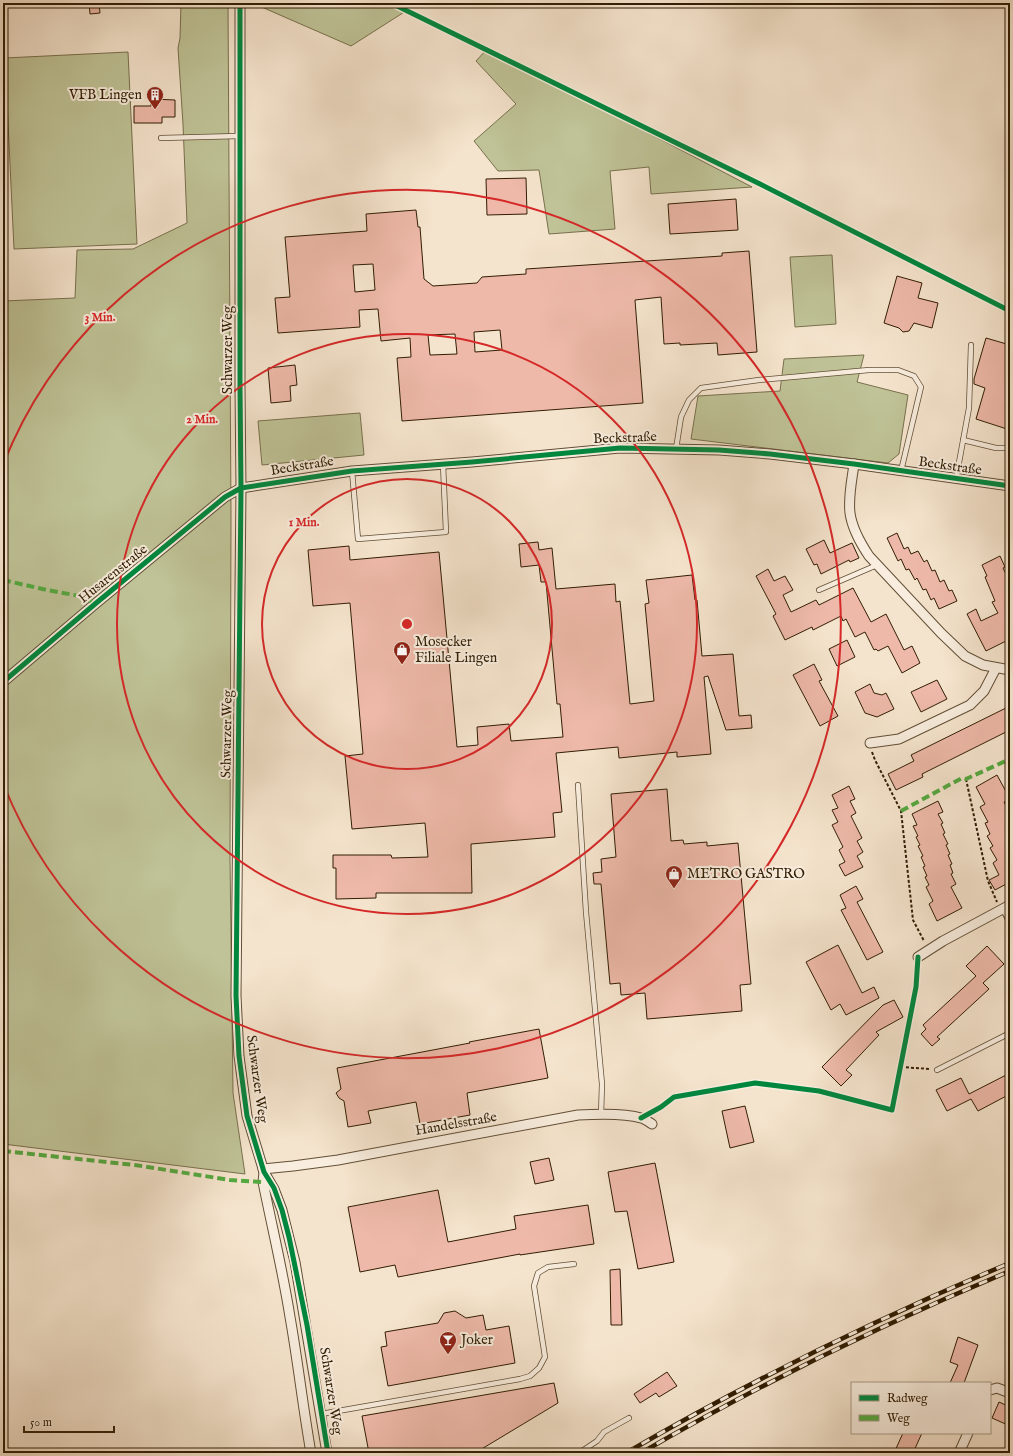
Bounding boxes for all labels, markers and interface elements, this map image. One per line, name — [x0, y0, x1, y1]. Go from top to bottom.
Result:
building icon: VFB Lingen — [145, 85, 165, 110]
place label: VFB Lingen — [68, 86, 143, 104]
street label: Schwarzer Weg — [219, 305, 237, 394]
text: 3 Min. — [85, 310, 116, 325]
text: 2 Min. — [186, 412, 218, 427]
street label: Beckstraße — [593, 428, 658, 448]
street label: Beckstraße — [269, 452, 335, 480]
street label: Beckstraße — [917, 453, 983, 479]
text: 1 Min. — [289, 515, 320, 530]
street label: Husarenstraße — [75, 540, 152, 607]
centre of rings — [400, 617, 414, 631]
place label: Mosecker Filiale Lingen — [415, 633, 498, 667]
shop icon: Mosecker Filiale Lingen — [392, 640, 412, 665]
street label: Schwarzer Weg — [217, 689, 237, 778]
shop icon: METRO GASTRO — [664, 864, 684, 889]
place label: METRO GASTRO — [687, 865, 805, 883]
street label: Schwarzer Weg — [242, 1034, 272, 1125]
street label: Handelsstraße — [414, 1108, 499, 1140]
bar icon: Joker — [438, 1330, 458, 1355]
place label: Joker — [459, 1331, 493, 1349]
street label: Schwarzer Weg — [315, 1346, 347, 1437]
legend — [851, 1382, 991, 1434]
text: Radweg — [887, 1391, 928, 1406]
scale bar — [24, 1408, 114, 1434]
text: Weg — [887, 1411, 910, 1426]
text: 50 m — [30, 1415, 52, 1430]

